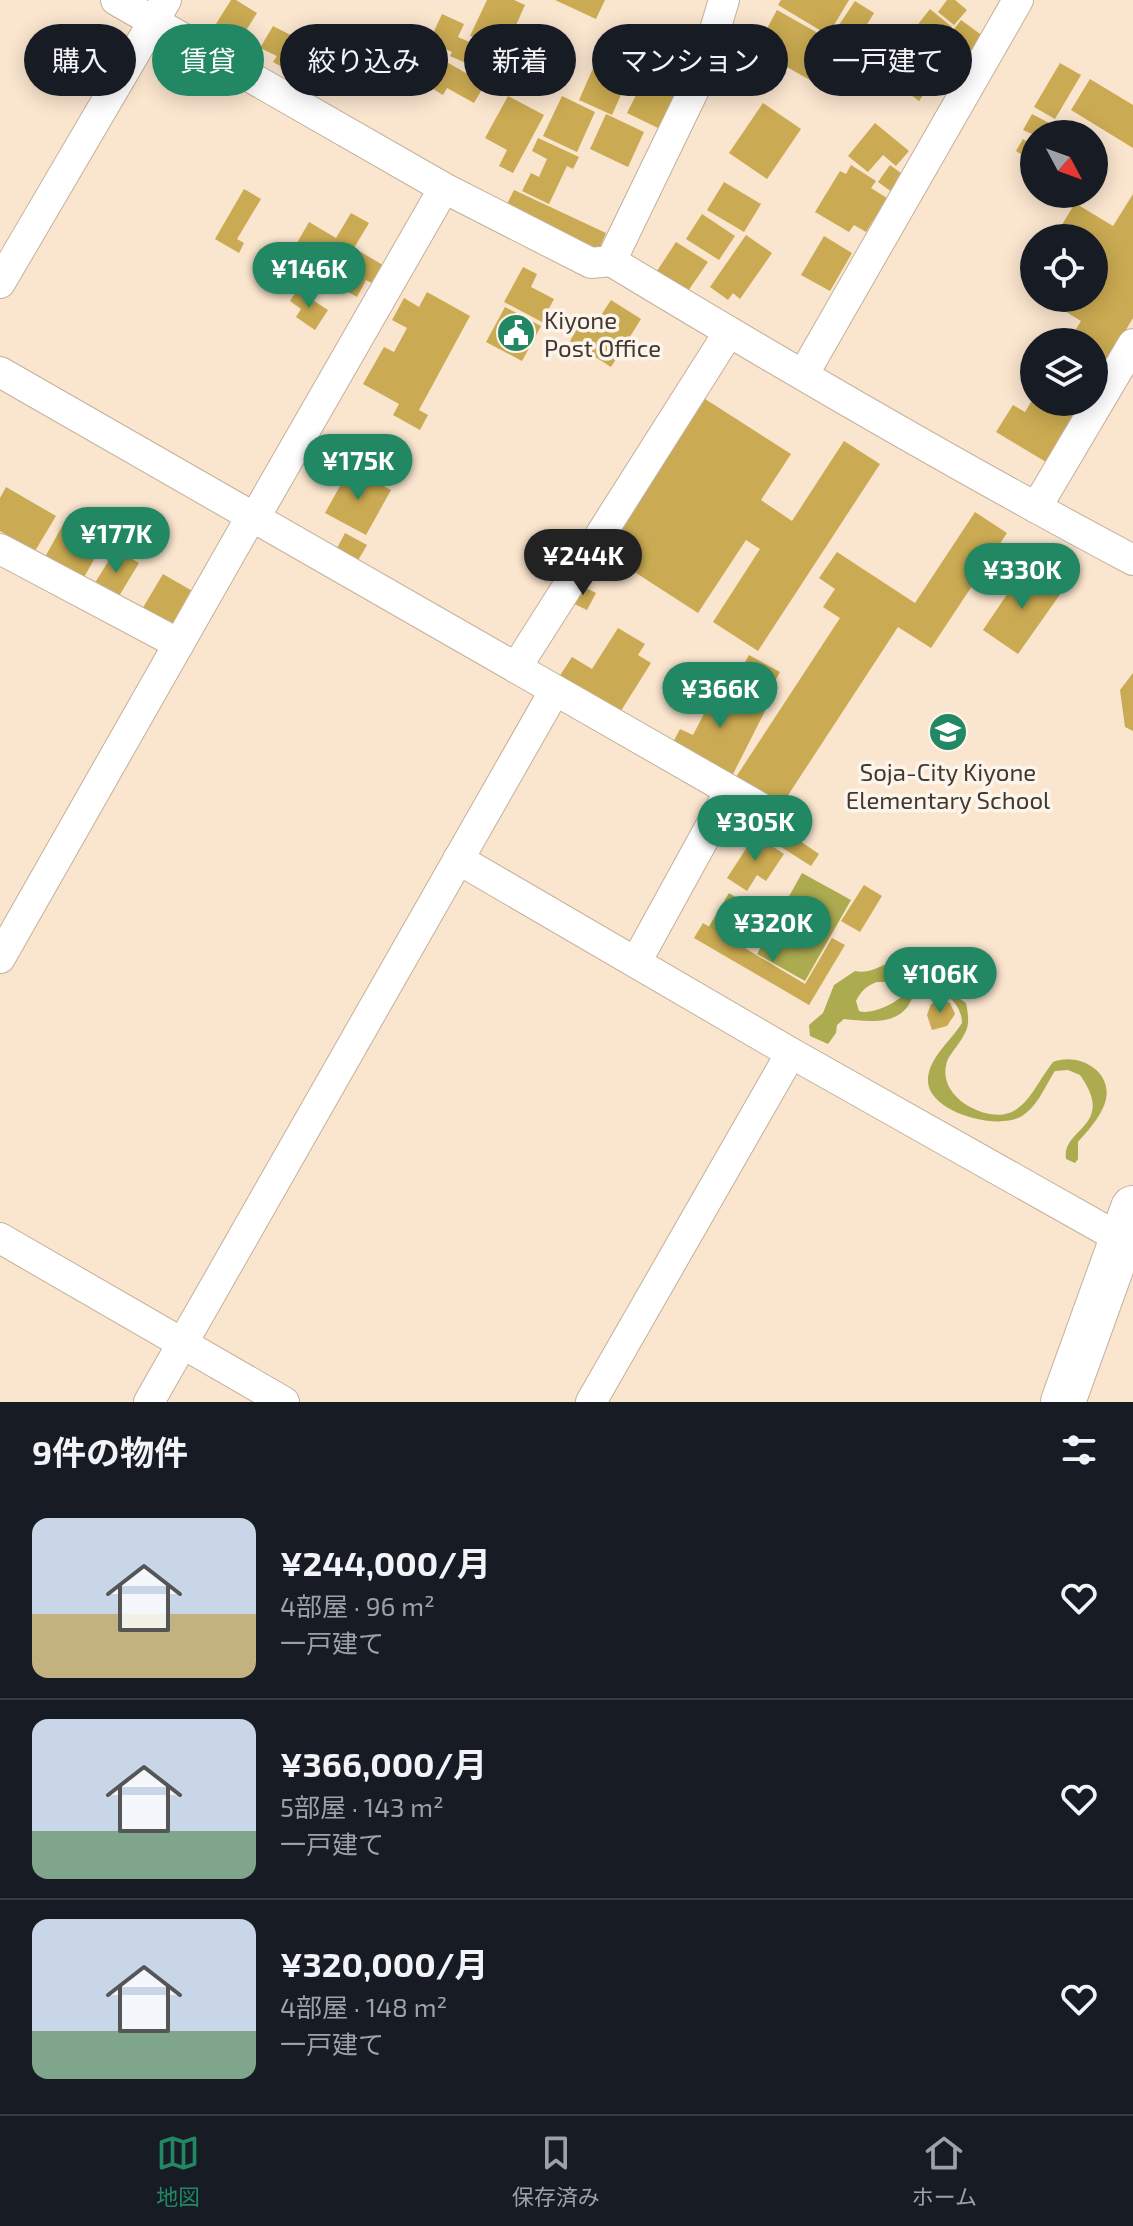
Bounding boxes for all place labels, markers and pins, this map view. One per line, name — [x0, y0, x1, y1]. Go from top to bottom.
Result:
pin: ¥146K — [253, 242, 365, 310]
place label: Kiyone Post Office — [544, 305, 661, 362]
public building icon: Kiyone Post Office — [495, 312, 537, 354]
pin: ¥175K — [302, 434, 414, 502]
pin: ¥177K — [60, 507, 172, 575]
pin: ¥244K — [527, 529, 639, 597]
pin: ¥330K — [966, 543, 1078, 611]
pin: ¥366K — [664, 662, 776, 730]
school or university icon: Soja-City Kiyone Elementary School — [927, 711, 969, 753]
place label: Soja-City Kiyone Elementary School — [846, 757, 1050, 814]
pin: ¥305K — [699, 795, 811, 863]
pin: ¥320K — [717, 896, 829, 964]
pin: ¥106K — [884, 947, 996, 1015]

